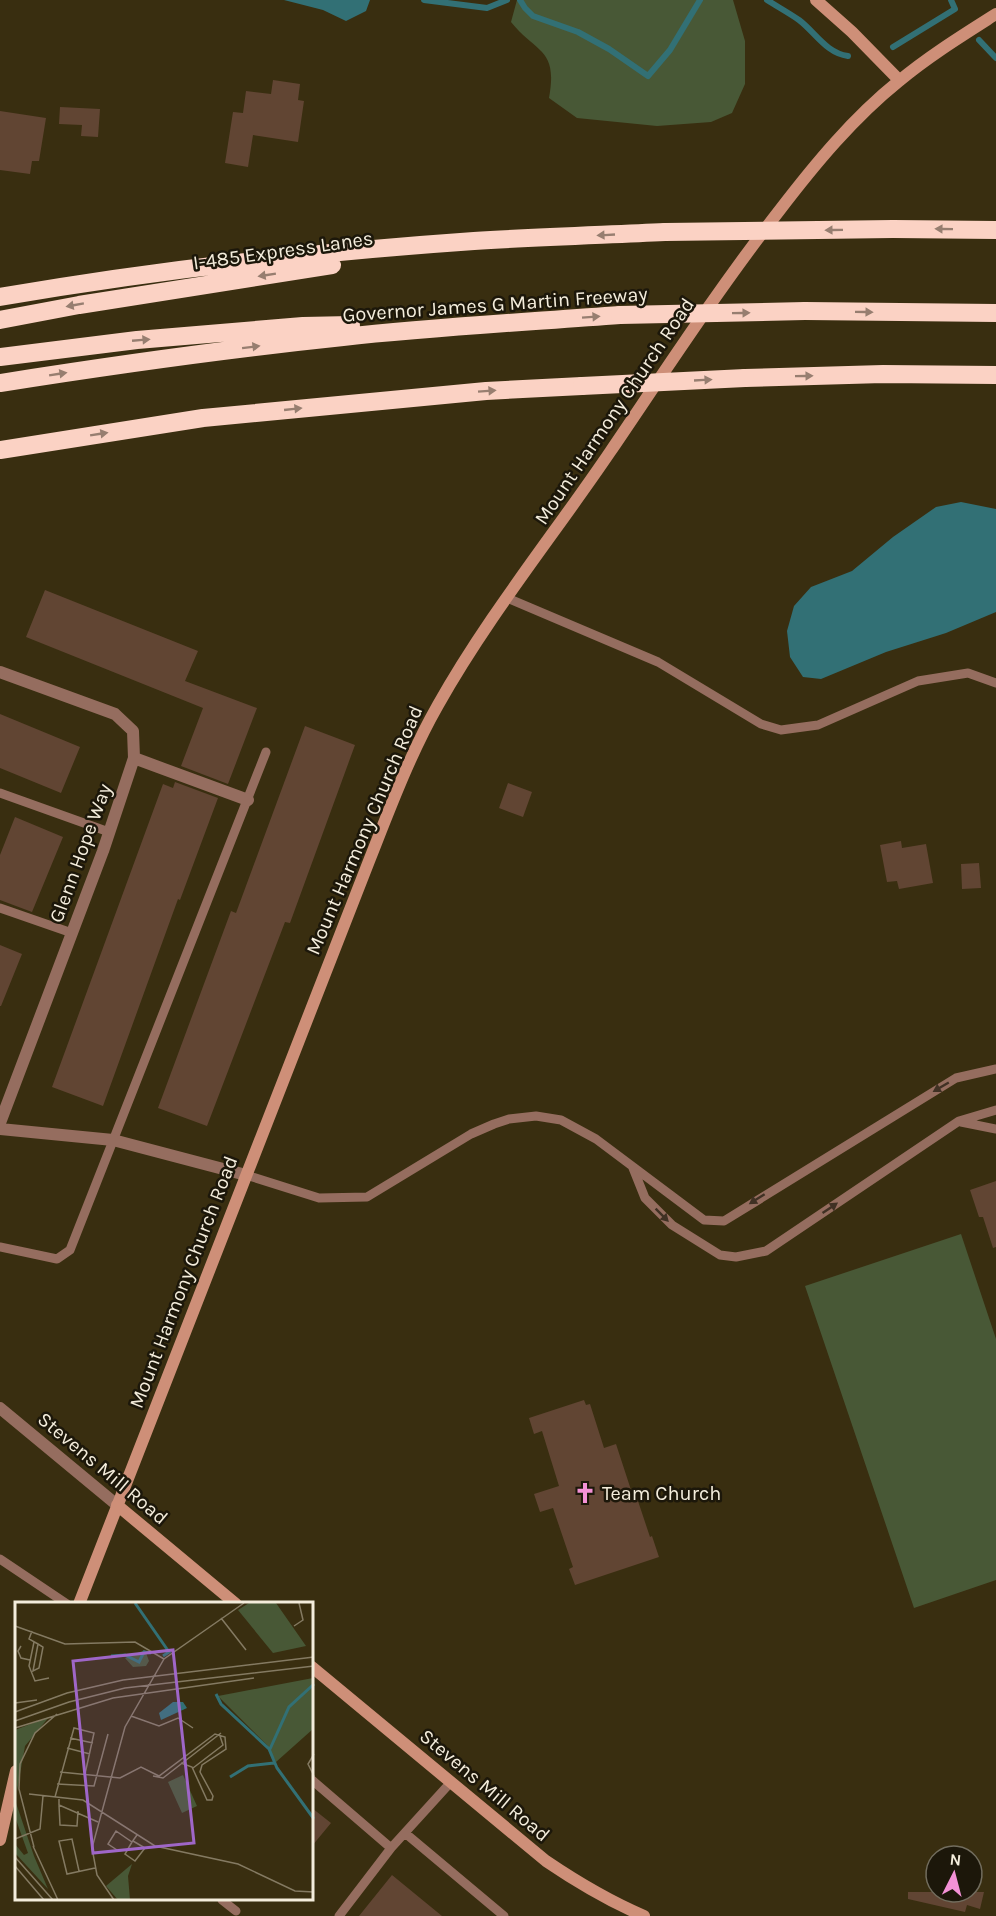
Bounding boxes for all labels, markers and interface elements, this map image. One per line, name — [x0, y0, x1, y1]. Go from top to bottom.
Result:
one-way arrow — [935, 224, 954, 234]
one-way arrow — [825, 225, 844, 234]
street label: I-485 Express Lanes — [192, 226, 375, 275]
one-way arrow — [597, 231, 616, 240]
one-way arrow — [257, 270, 276, 279]
street label: Governor James G Martin Freeway — [342, 282, 648, 327]
street label: Mount Harmony Church Road — [530, 294, 699, 529]
one-way arrow — [65, 301, 84, 310]
one-way arrow — [854, 307, 873, 317]
one-way arrow — [732, 308, 751, 318]
one-way arrow — [582, 313, 601, 322]
one-way arrow — [132, 335, 151, 345]
one-way arrow — [241, 343, 260, 352]
one-way arrow — [48, 369, 67, 378]
one-way arrow — [794, 371, 813, 381]
one-way arrow — [694, 375, 713, 384]
one-way arrow — [477, 386, 496, 396]
one-way arrow — [283, 404, 302, 414]
one-way arrow — [90, 429, 109, 438]
street label: Mount Harmony Church Road — [301, 702, 428, 958]
street label: Glenn Hope Way — [45, 781, 116, 926]
one-way arrow — [933, 1081, 949, 1092]
street label: Mount Harmony Church Road — [125, 1153, 242, 1412]
one-way arrow — [748, 1194, 765, 1205]
one-way arrow — [822, 1203, 838, 1214]
one-way arrow — [654, 1207, 668, 1221]
street label: Stevens Mill Road — [33, 1407, 172, 1529]
church icon: Team Church — [573, 1481, 597, 1505]
place label: Team Church — [602, 1482, 721, 1505]
inset map — [15, 1602, 314, 1901]
street label: Stevens Mill Road — [415, 1724, 554, 1846]
north arrow — [924, 1844, 984, 1904]
text: N — [949, 1850, 962, 1870]

